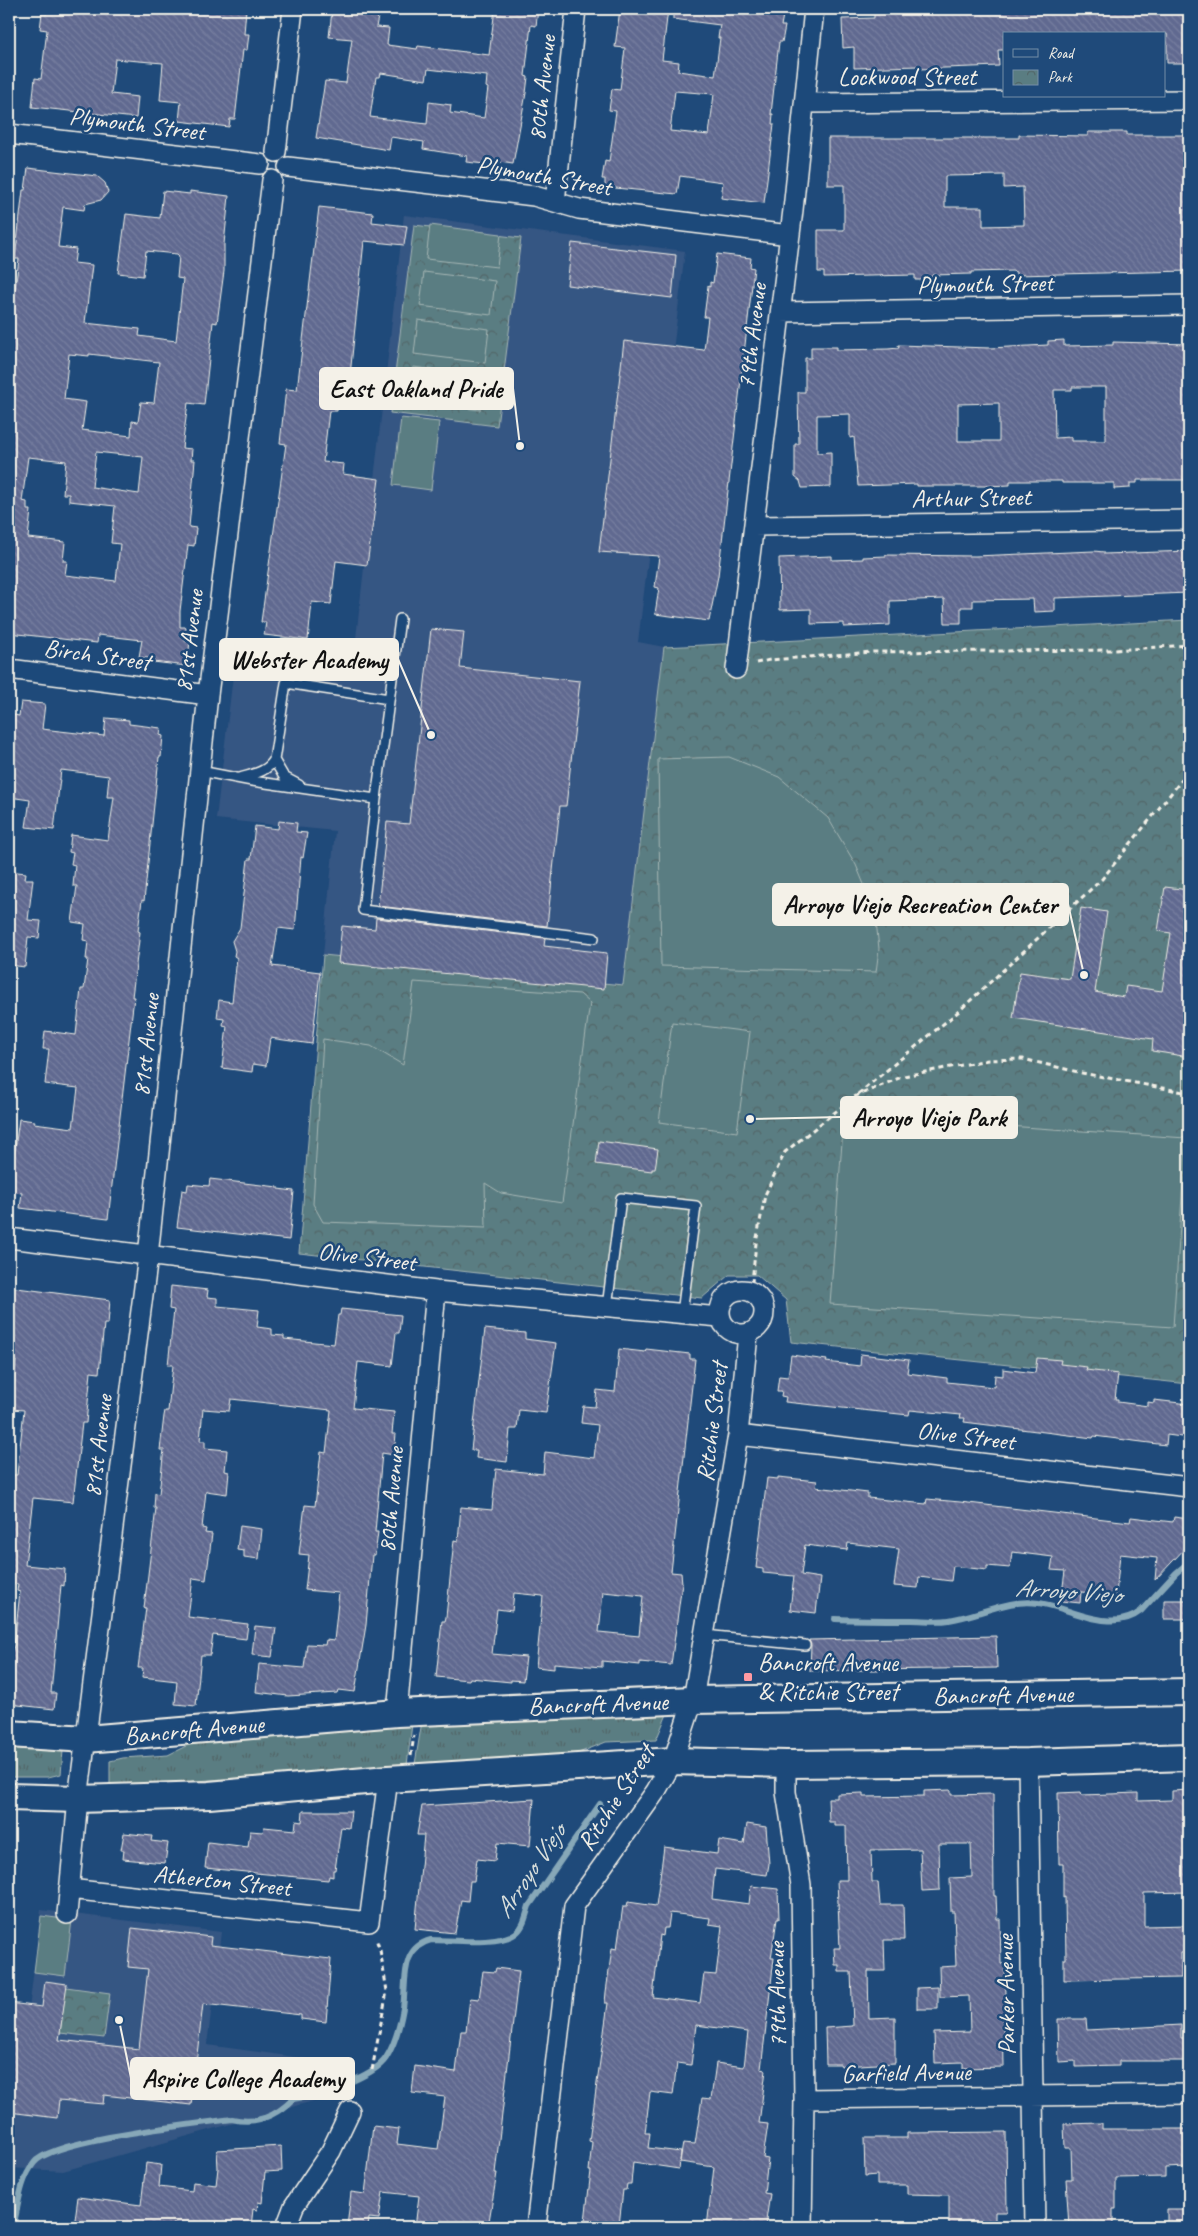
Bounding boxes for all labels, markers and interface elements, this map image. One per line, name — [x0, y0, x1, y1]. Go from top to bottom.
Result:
street label: 80th Avenue — [521, 32, 564, 142]
legend — [1003, 32, 1166, 98]
text: Road — [1048, 44, 1075, 63]
street label: Lockwood Street — [838, 61, 979, 93]
text: Park — [1048, 68, 1073, 87]
street label: Plymouth Street — [67, 100, 209, 149]
street label: Plymouth Street — [474, 148, 617, 204]
street label: Plymouth Street — [917, 267, 1056, 301]
street label: 79th Avenue — [730, 280, 775, 390]
callout: East Oakland Pride — [320, 368, 513, 409]
text: East Oakland Pride — [329, 372, 505, 405]
street label: Arthur Street — [911, 481, 1034, 515]
street label: 81st Avenue — [167, 586, 211, 694]
street label: Birch Street — [42, 632, 156, 679]
callout: Webster Academy — [220, 639, 398, 680]
text: Webster Academy — [230, 643, 390, 676]
callout: Arroyo Viejo Recreation Center — [773, 884, 1068, 925]
text: Arroyo Viejo Recreation Center — [783, 888, 1060, 921]
street label: 81st Avenue — [125, 990, 167, 1098]
callout: Arroyo Viejo Park — [841, 1097, 1017, 1138]
text: Arroyo Viejo Park — [852, 1101, 1008, 1134]
street label: Olive Street — [316, 1235, 420, 1279]
street label: Ritchie Street — [689, 1357, 736, 1483]
street label: 81st Avenue — [76, 1391, 120, 1499]
street label: Olive Street — [915, 1414, 1019, 1458]
street label: 80th Avenue — [370, 1444, 412, 1554]
water label: Arroyo Viejo — [1014, 1571, 1127, 1611]
place label: Bancroft Avenue & Ritchie Street — [758, 1647, 902, 1708]
marker: Bancroft Avenue & Ritchie Street — [742, 1671, 754, 1683]
street label: Bancroft Avenue — [933, 1678, 1075, 1712]
street label: Bancroft Avenue — [528, 1686, 670, 1722]
street label: Bancroft Avenue — [123, 1708, 267, 1752]
street label: Ritchie Street — [570, 1736, 664, 1857]
water label: Arroyo Viejo — [487, 1814, 576, 1924]
street label: Atherton Street — [152, 1858, 295, 1904]
street label: Parker Avenue — [989, 1933, 1023, 2055]
street label: 79th Avenue — [760, 1940, 794, 2048]
street label: Garfield Avenue — [841, 2056, 973, 2090]
callout: Aspire College Academy — [131, 2058, 354, 2099]
text: Aspire College Academy — [142, 2062, 347, 2095]

